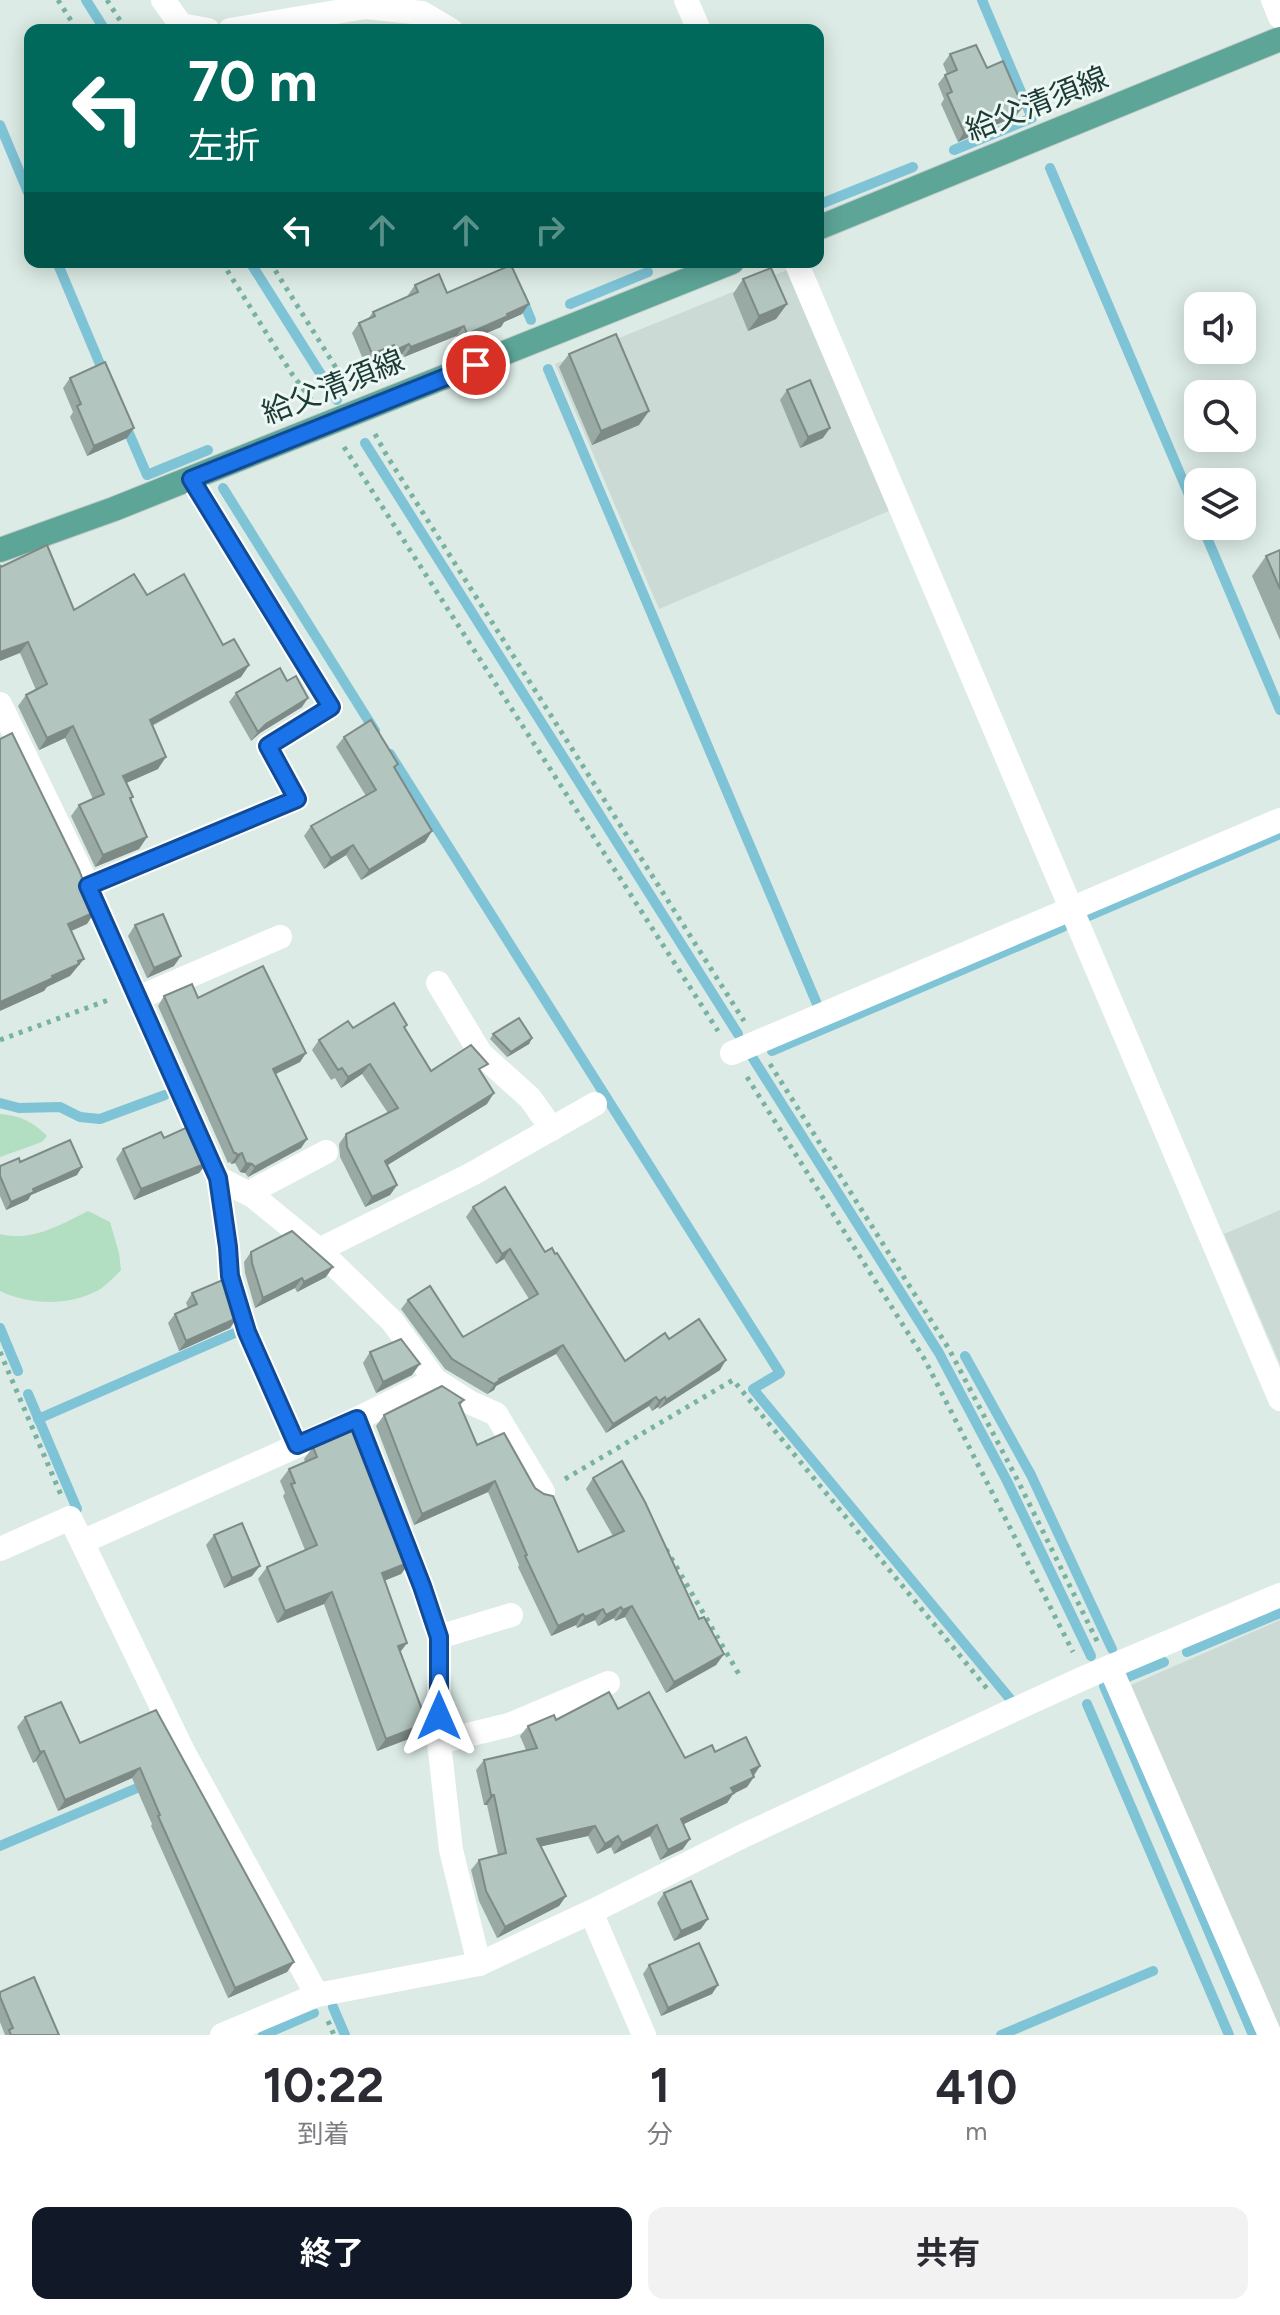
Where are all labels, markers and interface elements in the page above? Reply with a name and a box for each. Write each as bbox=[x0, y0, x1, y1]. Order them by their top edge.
text: 70 m bbox=[188, 48, 318, 115]
icon: left bbox=[56, 56, 160, 160]
street label: 給父清須線 bbox=[960, 58, 1113, 149]
text: 左折 bbox=[188, 124, 260, 167]
icon: left bbox=[276, 208, 320, 252]
icon: ahead bbox=[360, 208, 404, 252]
icon: ahead bbox=[444, 208, 488, 252]
icon: right bbox=[528, 208, 572, 252]
map controls bbox=[1184, 292, 1256, 540]
button: sound bbox=[1184, 292, 1256, 364]
pin bbox=[442, 331, 510, 399]
street label: 給父清須線 bbox=[256, 341, 409, 432]
icon: arrive bbox=[454, 343, 498, 387]
button: search bbox=[1184, 380, 1256, 452]
button: layers bbox=[1184, 468, 1256, 540]
position arrow bbox=[397, 1674, 481, 1758]
text: 10:22 bbox=[263, 2056, 384, 2114]
text: 1 bbox=[650, 2056, 670, 2114]
text: 410 bbox=[936, 2058, 1017, 2116]
text: m bbox=[965, 2115, 987, 2147]
text: 到着 bbox=[297, 2118, 349, 2150]
text: 分 bbox=[647, 2118, 673, 2150]
button: 終了 bbox=[32, 2207, 632, 2299]
button: 共有 bbox=[648, 2207, 1248, 2299]

